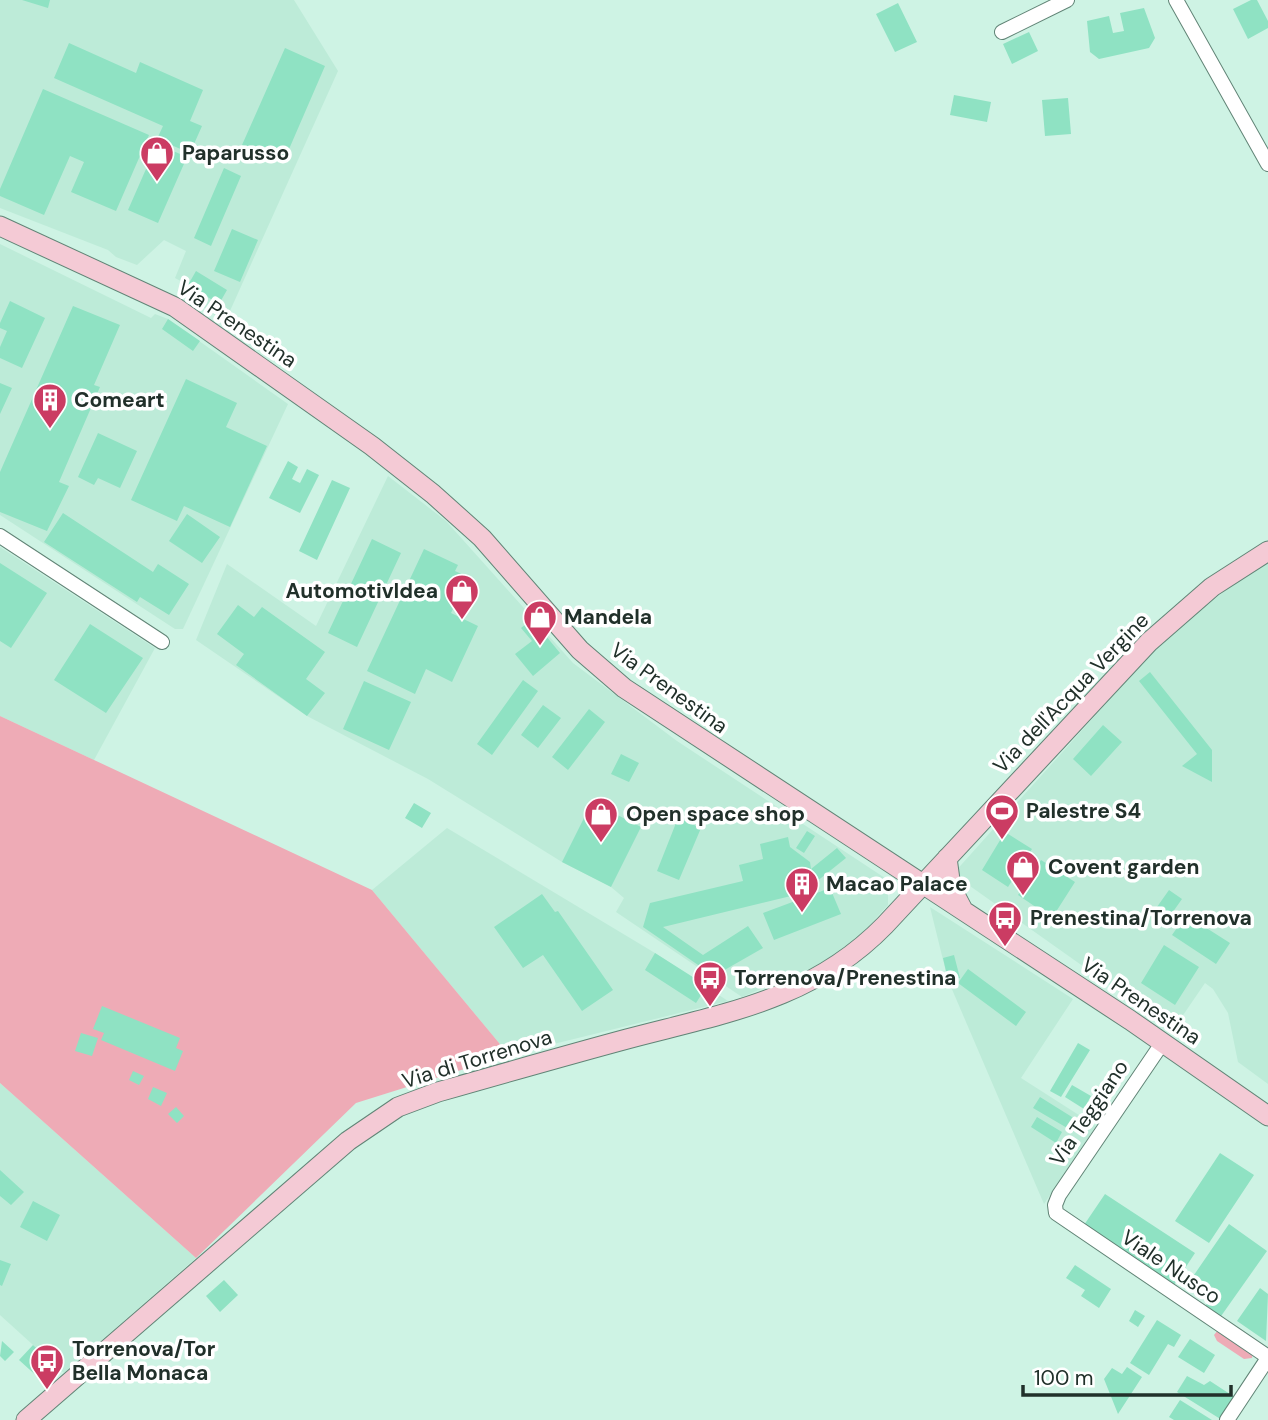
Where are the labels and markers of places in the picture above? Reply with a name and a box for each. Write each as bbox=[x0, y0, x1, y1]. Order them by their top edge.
shop icon: Paparusso bbox=[138, 134, 176, 183]
place label: Paparusso bbox=[182, 139, 289, 167]
building icon: Comeart bbox=[31, 381, 69, 430]
place label: Comeart bbox=[74, 386, 165, 414]
shop icon: AutomotivIdea bbox=[443, 572, 481, 621]
place label: AutomotivIdea bbox=[285, 577, 438, 605]
shop icon: Mandela bbox=[521, 598, 559, 647]
place label: Mandela bbox=[564, 603, 652, 631]
sports icon: Palestre S4 bbox=[983, 792, 1021, 841]
shop icon: Open space shop bbox=[582, 795, 620, 844]
place label: Palestre S4 bbox=[1026, 797, 1141, 825]
place label: Open space shop bbox=[626, 800, 805, 828]
shop icon: Covent garden bbox=[1004, 848, 1042, 897]
place label: Covent garden bbox=[1048, 853, 1199, 881]
building icon: Macao Palace bbox=[783, 865, 821, 914]
place label: Macao Palace bbox=[826, 870, 968, 898]
bus stop icon: Prenestina/Torrenova bbox=[986, 899, 1024, 948]
place label: Prenestina/Torrenova bbox=[1030, 904, 1252, 932]
bus stop icon: Torrenova/Prenestina bbox=[691, 959, 729, 1008]
place label: Torrenova/Prenestina bbox=[734, 964, 956, 992]
place label: Torrenova/Tor Bella Monaca bbox=[72, 1335, 216, 1387]
bus stop icon: Torrenova/Tor Bella Monaca bbox=[28, 1342, 66, 1391]

